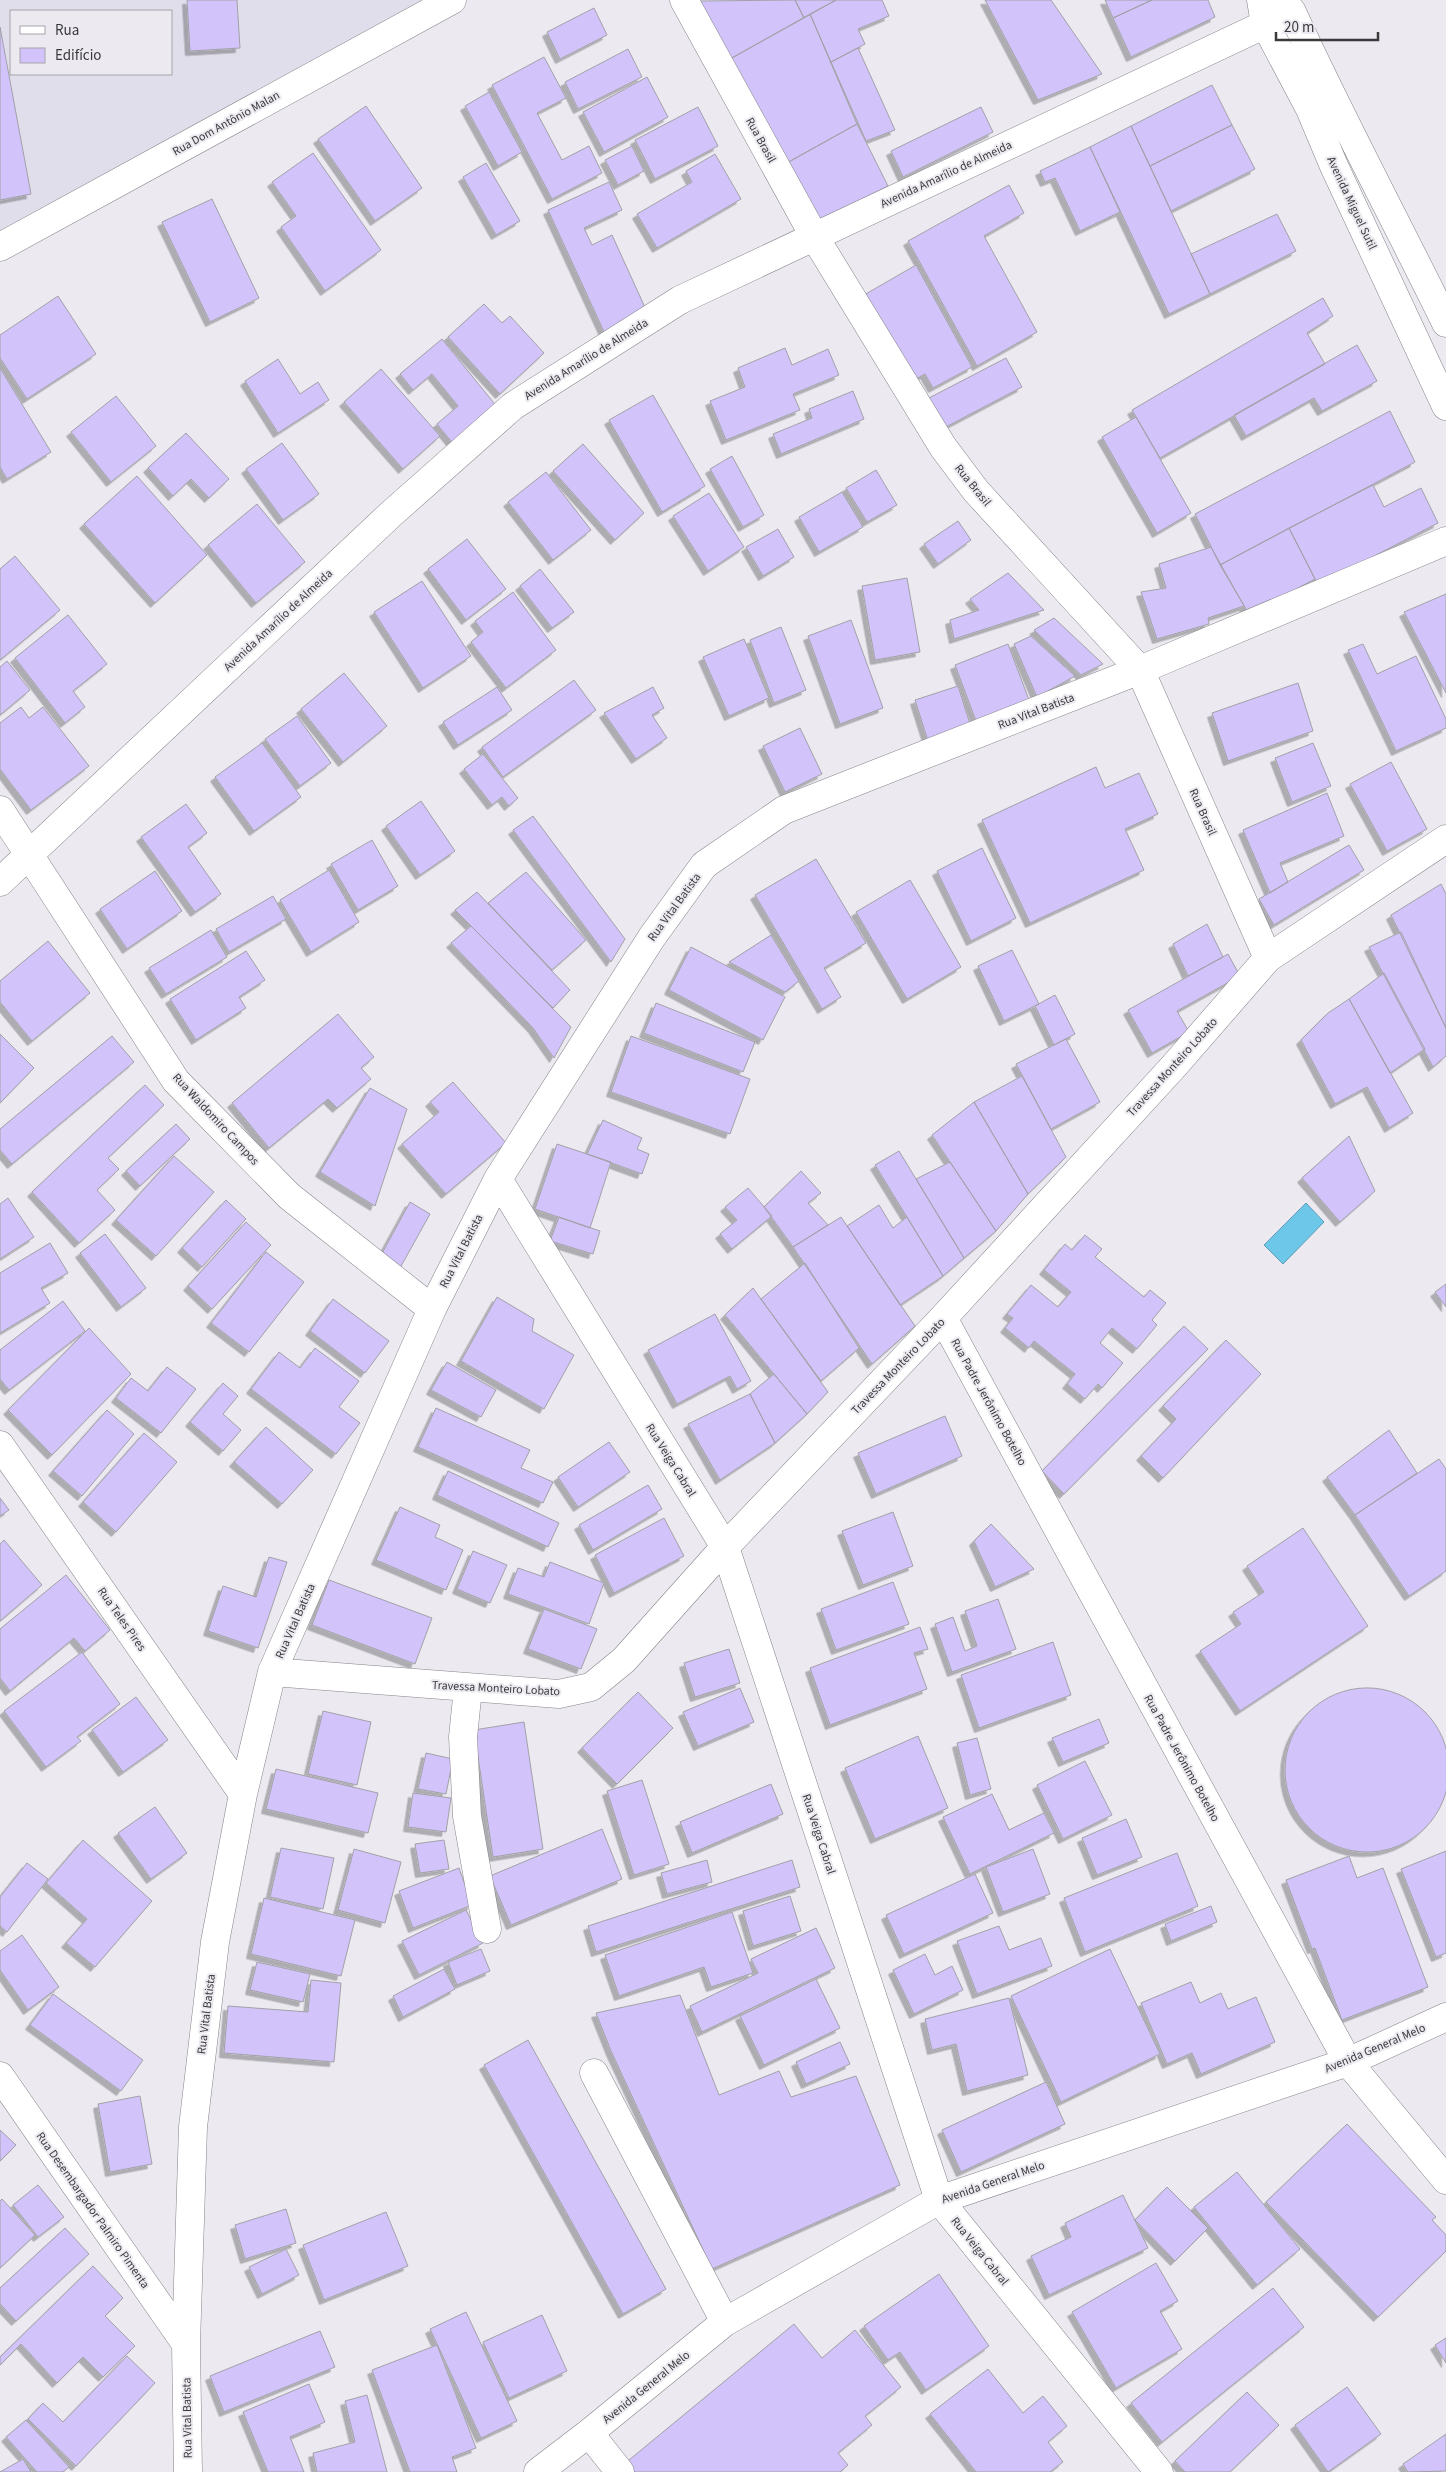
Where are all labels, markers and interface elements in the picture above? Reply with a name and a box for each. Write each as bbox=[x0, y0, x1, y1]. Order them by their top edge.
legend bbox=[10, 10, 172, 75]
scale bar bbox=[1276, 10, 1378, 42]
text: 20 m bbox=[1284, 17, 1314, 38]
text: Rua bbox=[55, 20, 79, 41]
text: Edifício bbox=[55, 45, 102, 66]
street label: Rua Dom Antônio Malan bbox=[169, 87, 283, 160]
street label: Rua Brasil bbox=[741, 114, 780, 166]
street label: Avenida Amarílio de Almeida bbox=[878, 136, 1015, 212]
street label: Avenida Miguel Sutil bbox=[1322, 154, 1381, 253]
street label: Avenida Amarílio de Almeida bbox=[521, 314, 652, 405]
street label: Rua Brasil bbox=[950, 461, 995, 510]
street label: Avenida Amarílio de Almeida bbox=[220, 565, 337, 675]
street label: Rua Vital Batista bbox=[995, 689, 1077, 734]
street label: Rua Brasil bbox=[1185, 786, 1220, 838]
street label: Rua Vital Batista bbox=[644, 870, 705, 945]
street label: Travessa Monteiro Lobato bbox=[1123, 1014, 1222, 1121]
street label: Rua Waldomiro Campos bbox=[168, 1070, 263, 1169]
street label: Rua Vital Batista bbox=[436, 1211, 487, 1291]
street label: Travessa Monteiro Lobato bbox=[848, 1314, 949, 1418]
street label: Rua Padre Jerônimo Botelho bbox=[946, 1336, 1031, 1469]
street label: Rua Veiga Cabral bbox=[641, 1420, 700, 1500]
street label: Rua Vital Batista bbox=[271, 1581, 320, 1662]
street label: Rua Teles Pires bbox=[93, 1584, 150, 1655]
street label: Travessa Monteiro Lobato bbox=[431, 1677, 560, 1700]
street label: Rua Padre Jerônimo Botelho bbox=[1139, 1692, 1224, 1825]
street label: Rua Veiga Cabral bbox=[798, 1792, 840, 1877]
street label: Rua Vital Batista bbox=[193, 1973, 220, 2055]
street label: Avenida General Melo bbox=[1322, 2020, 1428, 2077]
street label: Rua Desembargador Palmiro Pimenta bbox=[32, 2129, 153, 2292]
street label: Avenida General Melo bbox=[939, 2157, 1047, 2208]
street label: Rua Veiga Cabral bbox=[947, 2214, 1013, 2289]
street label: Avenida General Melo bbox=[599, 2347, 694, 2428]
street label: Rua Vital Batista bbox=[178, 2377, 197, 2459]

